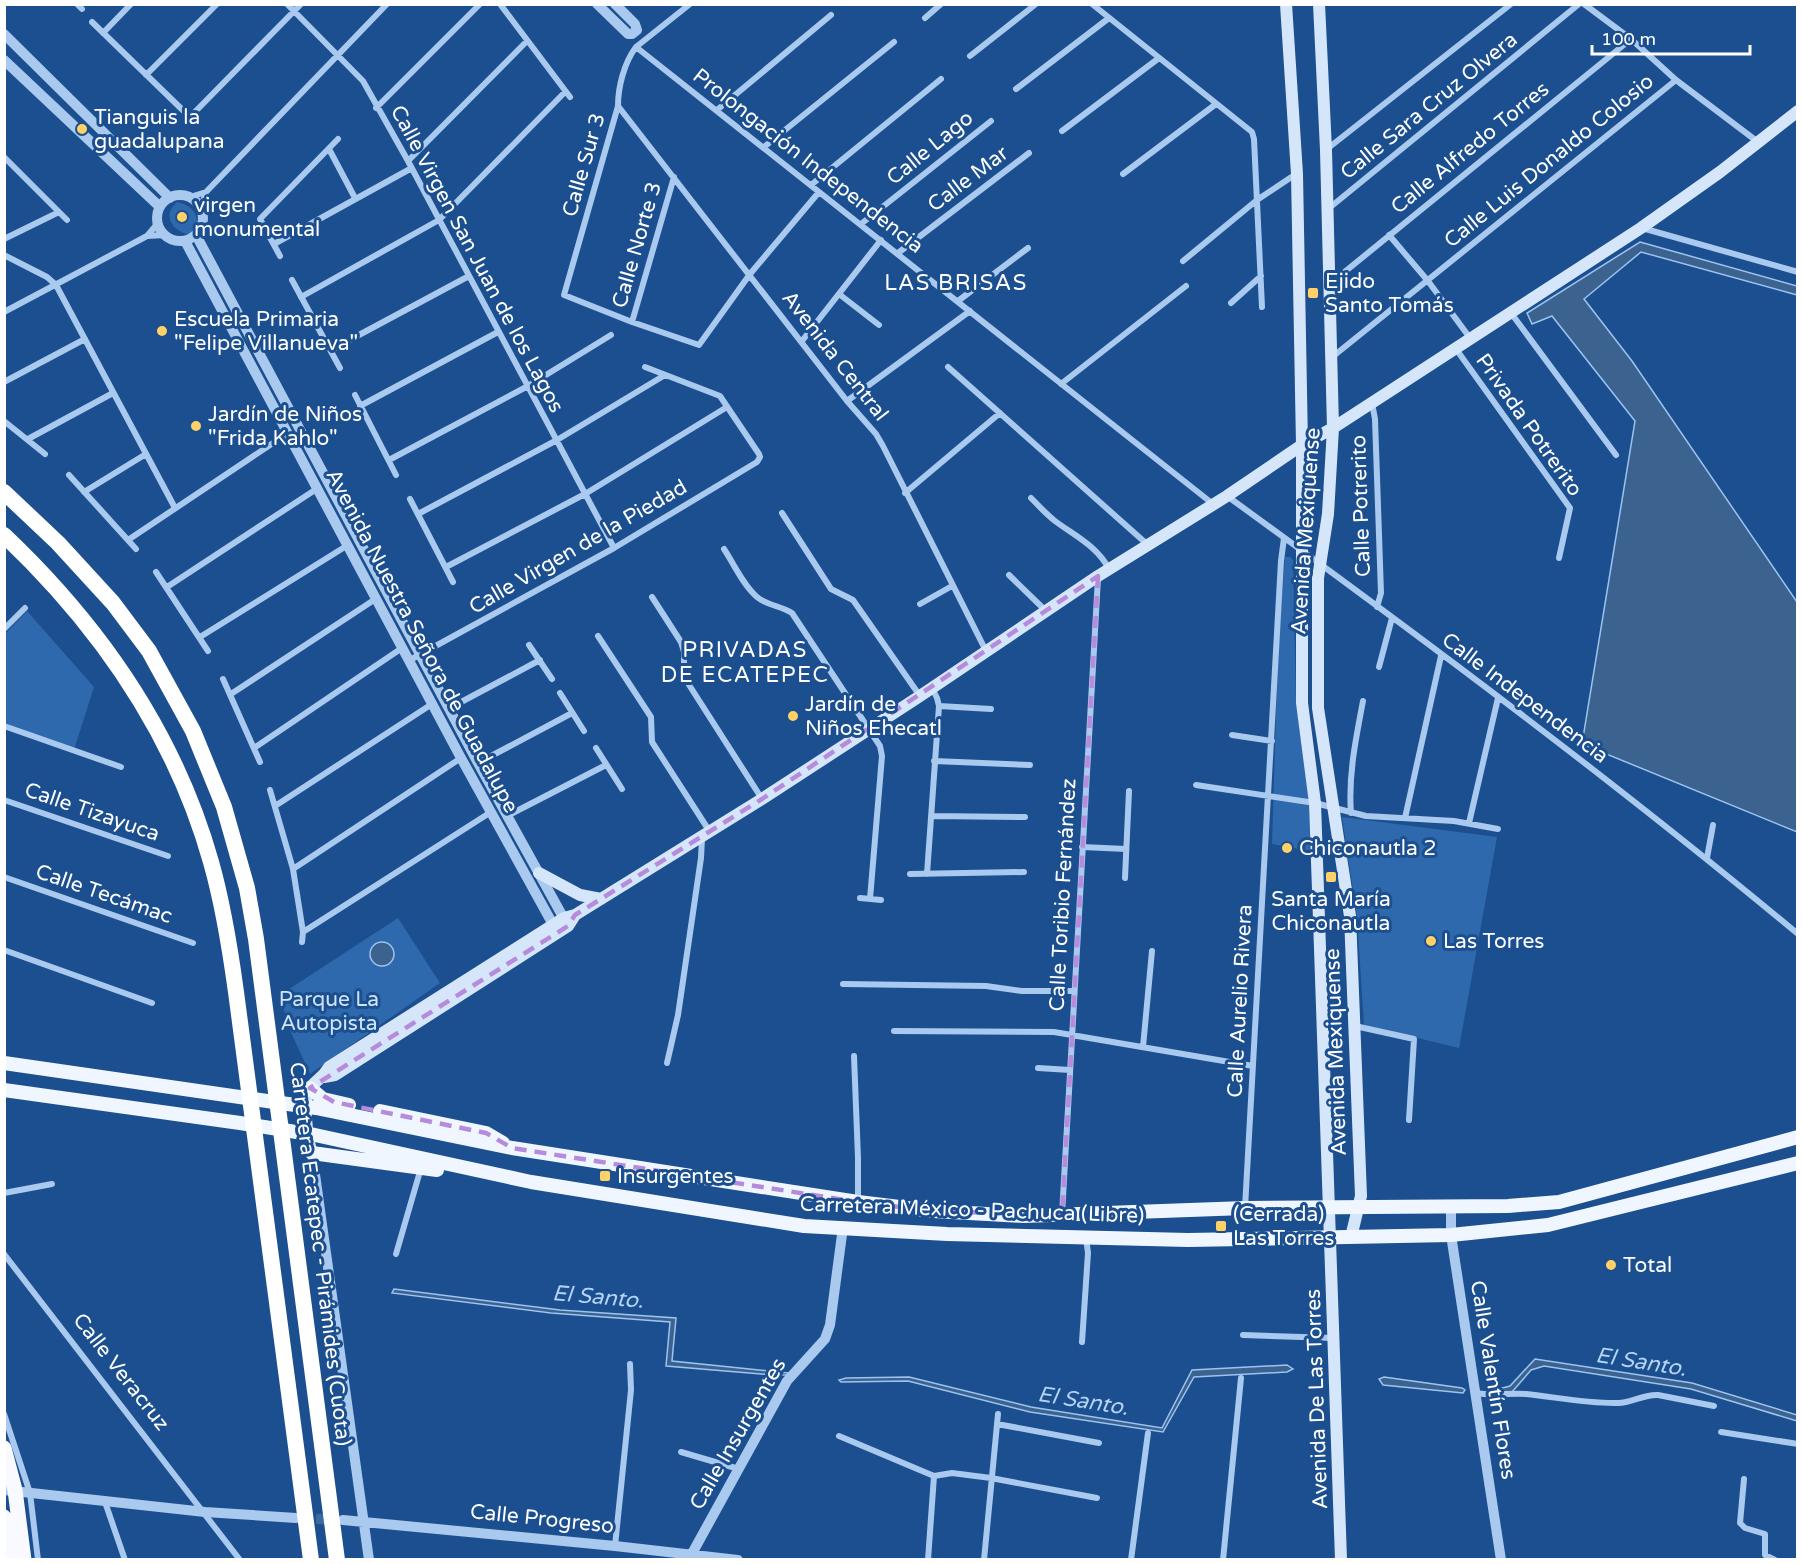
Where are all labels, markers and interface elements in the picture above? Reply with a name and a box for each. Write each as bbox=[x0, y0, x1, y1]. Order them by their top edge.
scale bar bbox=[1592, 18, 1750, 56]
street label: Calle Sara Cruz Olvera bbox=[1336, 27, 1522, 185]
text: 100 m bbox=[1601, 28, 1656, 50]
street label: Prolongación Independencia bbox=[688, 63, 928, 259]
street label: Calle Luis Donaldo Colosio bbox=[1439, 69, 1659, 253]
street label: Calle Alfredo Torres bbox=[1386, 77, 1554, 219]
street label: Calle Virgen San Juan de los Lagos bbox=[385, 101, 569, 417]
place label: Tianguis la guadalupana bbox=[94, 105, 225, 154]
street label: Calle Lago bbox=[882, 106, 978, 190]
street label: Calle Sur 3 bbox=[557, 110, 611, 220]
marker: Tianguis la guadalupana bbox=[75, 122, 89, 136]
street label: Calle Mar bbox=[923, 141, 1013, 217]
street label: Calle Norte 3 bbox=[607, 179, 667, 311]
place label: virgen monumental bbox=[194, 193, 320, 242]
marker: virgen monumental bbox=[175, 210, 189, 224]
place label: Ejido Santo Tomás bbox=[1325, 269, 1454, 318]
district label: LAS BRISAS bbox=[884, 270, 1028, 296]
street label: Avenida Central bbox=[776, 286, 894, 426]
marker: Ejido Santo Tomás bbox=[1306, 286, 1320, 300]
place label: Escuela Primaria "Felipe Villanueva" bbox=[174, 307, 358, 356]
marker: Escuela Primaria "Felipe Villanueva" bbox=[155, 324, 169, 338]
street label: Privada Potrerito bbox=[1470, 349, 1588, 501]
place label: Jardín de Niños "Frida Kahlo" bbox=[208, 402, 362, 451]
marker: Jardín de Niños "Frida Kahlo" bbox=[189, 419, 203, 433]
street label: Avenida Mexiquense bbox=[1286, 427, 1326, 635]
street label: Calle Potrerito bbox=[1346, 434, 1376, 578]
street label: Avenida Nuestra Señora de Guadalupe bbox=[320, 465, 524, 817]
street label: Calle Virgen de la Piedad bbox=[465, 474, 691, 620]
street label: Calle Independencia bbox=[1437, 627, 1613, 769]
district label: PRIVADAS DE ECATEPEC bbox=[661, 637, 829, 688]
place label: Jardín de Niños Ehecatl bbox=[805, 692, 942, 741]
marker: Jardín de Niños Ehecatl bbox=[786, 709, 800, 723]
street label: Calle Tizayuca bbox=[21, 777, 163, 847]
street label: Calle Toribio Fernández bbox=[1044, 778, 1082, 1012]
place label: Chiconautla 2 bbox=[1299, 836, 1437, 861]
marker: Chiconautla 2 bbox=[1280, 841, 1294, 855]
street label: Calle Tecámac bbox=[32, 859, 176, 929]
marker: Santa María Chiconautla bbox=[1324, 870, 1338, 884]
place label: Santa María Chiconautla bbox=[1271, 887, 1391, 936]
street label: Calle Aurelio Rivera bbox=[1222, 904, 1258, 1098]
place label: Las Torres bbox=[1443, 929, 1544, 954]
marker: Las Torres bbox=[1424, 934, 1438, 948]
street label: Avenida Mexiquense bbox=[1320, 948, 1352, 1156]
park label: Parque La Autopista bbox=[279, 987, 379, 1036]
street label: Carretera Ecatepec - Pirámides (Cuota) bbox=[284, 1061, 356, 1447]
place label: Insurgentes bbox=[617, 1164, 734, 1189]
marker: Insurgentes bbox=[598, 1169, 612, 1183]
street label: Carretera México - Pachuca (Libre) bbox=[799, 1191, 1145, 1229]
place label: (Cerrada) Las Torres bbox=[1233, 1202, 1334, 1251]
marker: (Cerrada) Las Torres bbox=[1214, 1219, 1228, 1233]
place label: Total bbox=[1623, 1253, 1672, 1278]
marker: Total bbox=[1604, 1258, 1618, 1272]
street label: Calle Valentín Flores bbox=[1465, 1279, 1521, 1481]
water label: El Santo. bbox=[551, 1280, 645, 1314]
street label: Avenida De Las Torres bbox=[1301, 1288, 1333, 1510]
street label: Calle Veracruz bbox=[67, 1308, 175, 1436]
water label: El Santo. bbox=[1594, 1342, 1688, 1382]
street label: Calle Insurgentes bbox=[684, 1354, 792, 1514]
water label: El Santo. bbox=[1036, 1381, 1130, 1421]
street label: Calle Progreso bbox=[469, 1499, 615, 1539]

